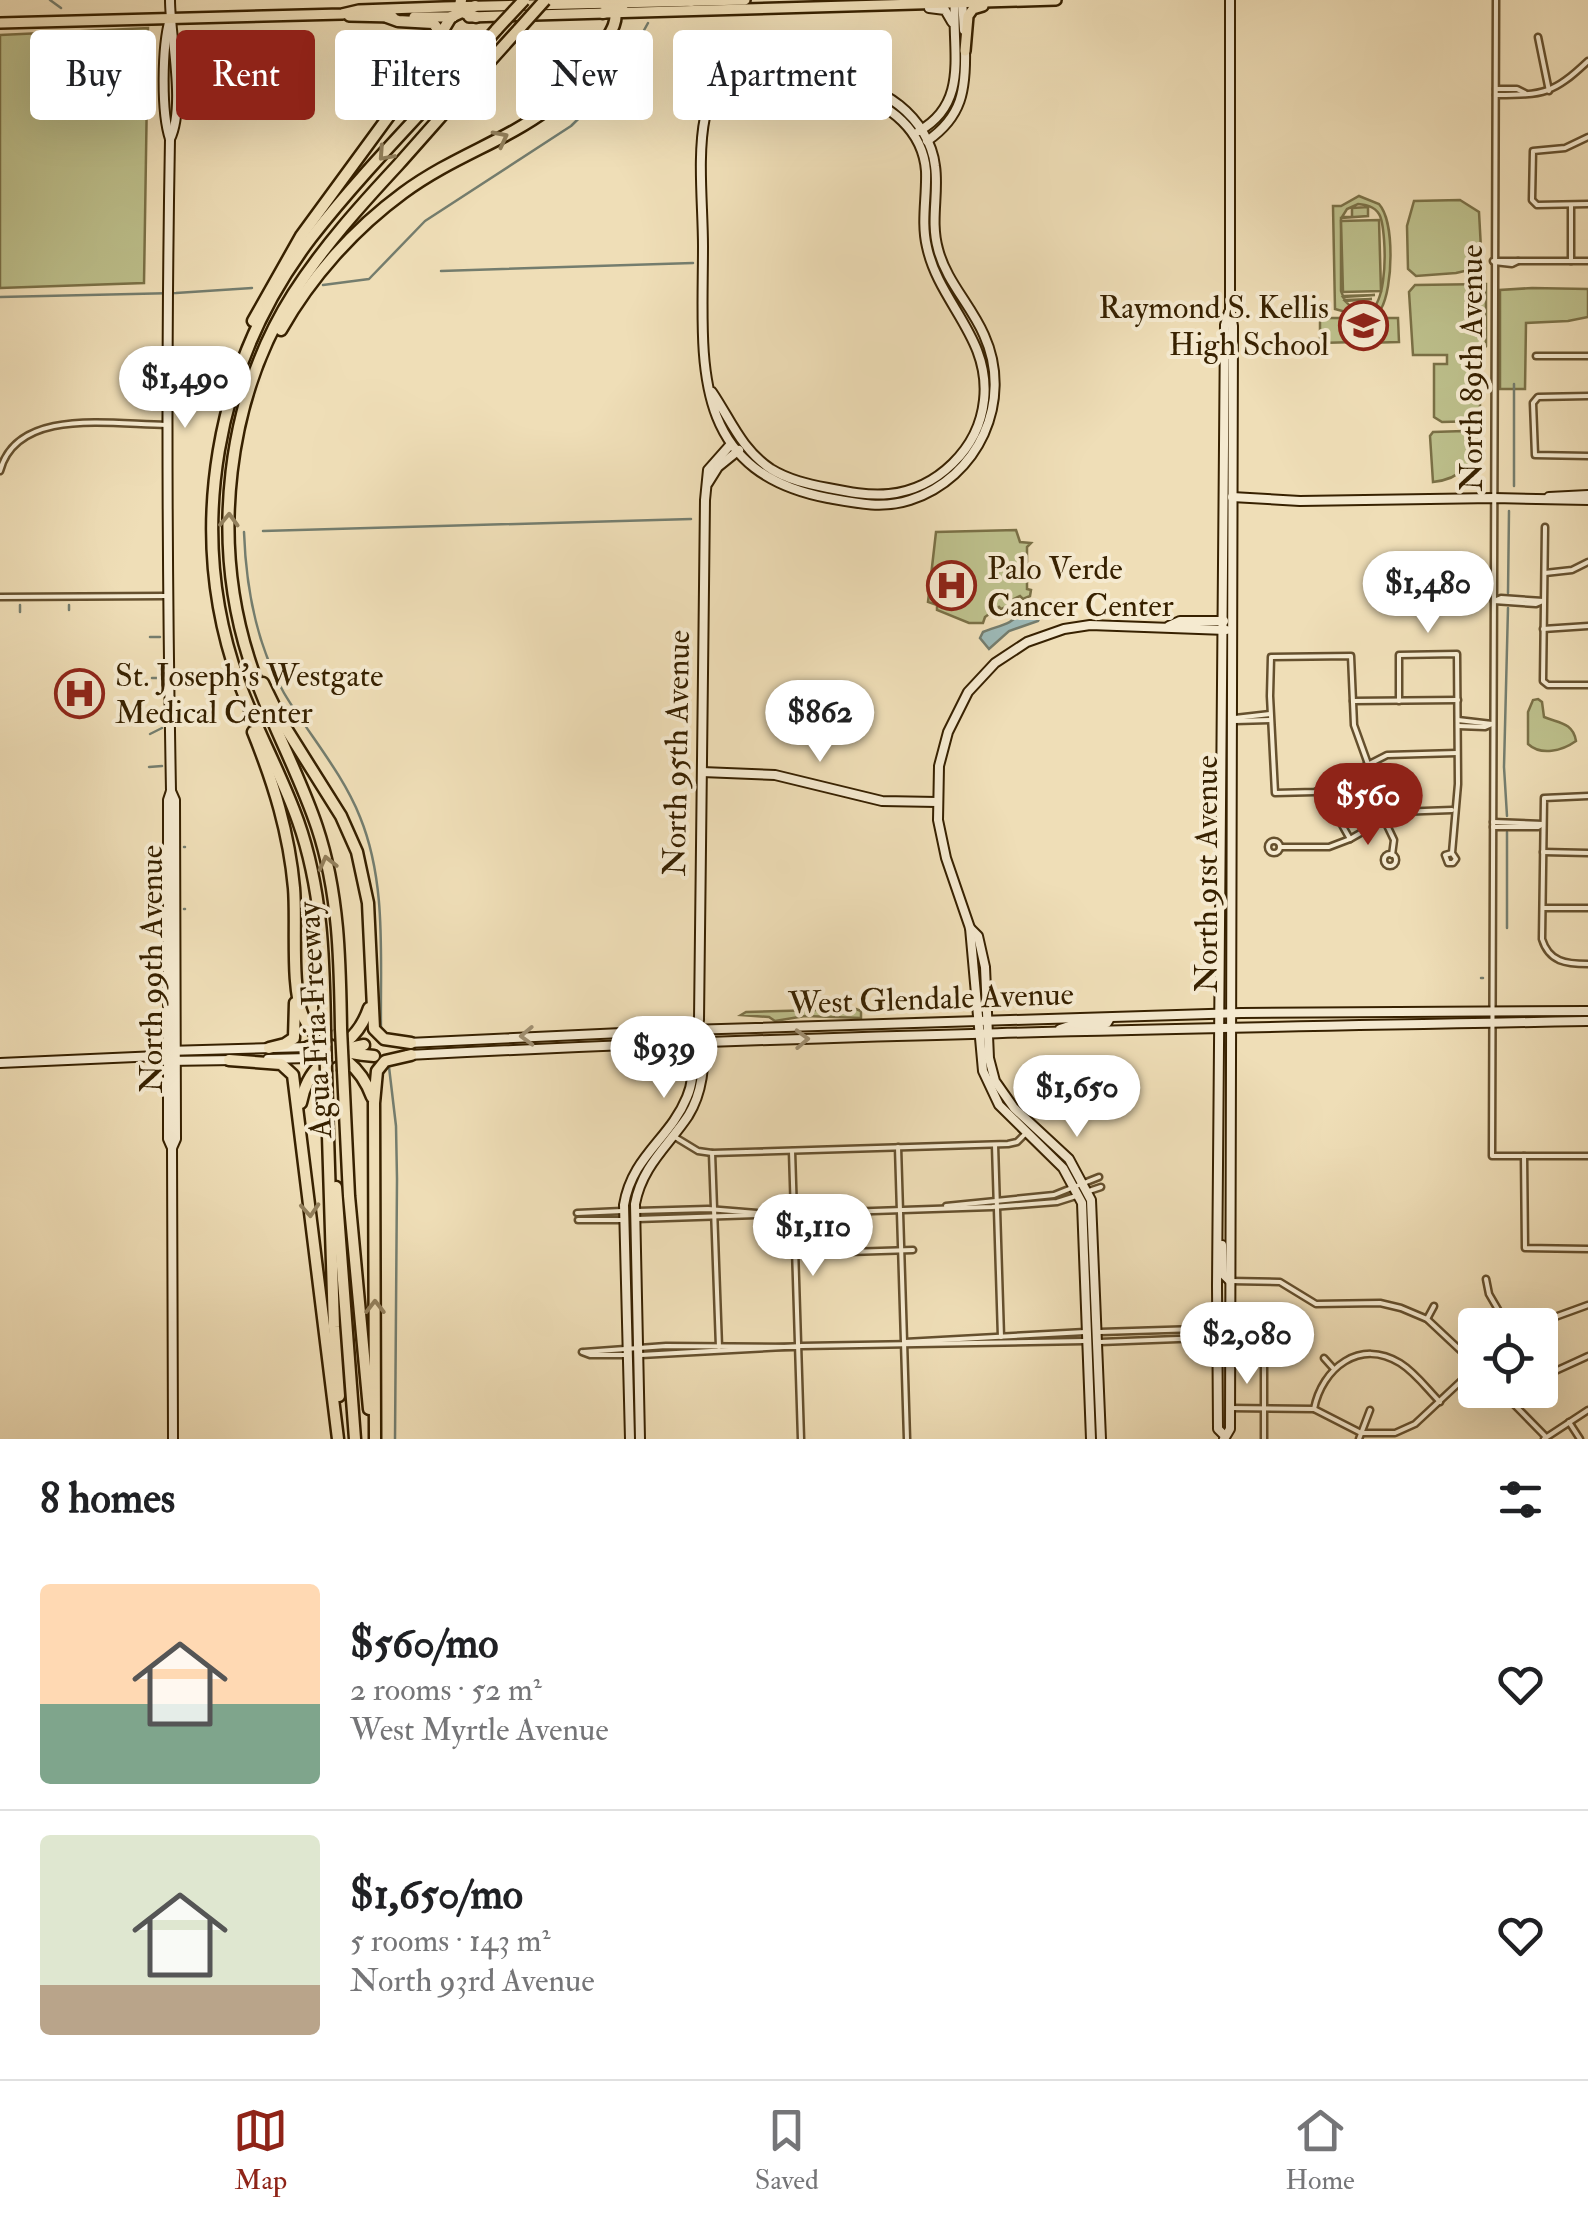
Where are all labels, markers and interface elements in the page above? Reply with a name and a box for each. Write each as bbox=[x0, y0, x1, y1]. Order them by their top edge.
chip: Buy bbox=[30, 30, 156, 120]
chip: Rent bbox=[176, 30, 315, 120]
chip: Filters bbox=[335, 30, 496, 120]
chip: New bbox=[516, 30, 653, 120]
chip: Apartment bbox=[673, 30, 892, 120]
one-way arrow bbox=[490, 131, 508, 150]
one-way arrow bbox=[379, 142, 397, 161]
street label: North 89th Avenue bbox=[1452, 244, 1492, 492]
place label: Raymond S. Kellis High School bbox=[1098, 288, 1329, 365]
school or university icon: Raymond S. Kellis High School bbox=[1338, 299, 1390, 351]
pin: $1,490 bbox=[104, 346, 266, 431]
text: $1,490 bbox=[141, 358, 229, 398]
one-way arrow bbox=[218, 512, 239, 528]
place label: Palo Verde Cancer Center bbox=[987, 549, 1174, 626]
pin: $1,480 bbox=[1347, 551, 1509, 636]
hospital icon: Palo Verde Cancer Center bbox=[926, 560, 978, 612]
text: $1,480 bbox=[1385, 563, 1471, 603]
street label: North 95th Avenue bbox=[655, 630, 699, 876]
place label: St. Joseph's Westgate Medical Center bbox=[115, 656, 383, 733]
hospital icon: St. Joseph's Westgate Medical Center bbox=[54, 667, 106, 719]
pin: $862 bbox=[761, 680, 879, 765]
text: $862 bbox=[787, 692, 853, 732]
street label: North 91st Avenue bbox=[1187, 755, 1227, 993]
pin: $560 bbox=[1309, 763, 1427, 848]
text: $560 bbox=[1336, 775, 1400, 815]
street label: North 99th Avenue bbox=[132, 845, 172, 1093]
one-way arrow bbox=[317, 855, 338, 872]
street label: Agua Fria Freeway bbox=[289, 900, 341, 1140]
street label: West Glendale Avenue bbox=[787, 974, 1074, 1024]
pin: $939 bbox=[605, 1016, 723, 1101]
one-way arrow bbox=[519, 1026, 535, 1047]
text: $939 bbox=[632, 1028, 696, 1068]
one-way arrow bbox=[794, 1028, 810, 1049]
pin: $1,650 bbox=[996, 1055, 1158, 1140]
text: $1,650 bbox=[1035, 1067, 1119, 1107]
pin: $1,110 bbox=[732, 1194, 894, 1279]
one-way arrow bbox=[299, 1203, 321, 1219]
text: $1,110 bbox=[775, 1206, 851, 1246]
one-way arrow bbox=[364, 1298, 386, 1314]
pin: $2,080 bbox=[1166, 1302, 1328, 1387]
map controls bbox=[1458, 1308, 1558, 1408]
button: locate bbox=[1458, 1308, 1558, 1408]
text: $2,080 bbox=[1202, 1314, 1292, 1354]
icon: filters bbox=[1493, 1472, 1548, 1527]
text: 8 homes bbox=[40, 1473, 175, 1525]
text: $560/mo bbox=[350, 1618, 498, 1670]
icon: home bbox=[120, 1624, 240, 1744]
icon: heart bbox=[1493, 1657, 1548, 1712]
text: 2 rooms · 52 m² bbox=[350, 1670, 542, 1710]
text: West Myrtle Avenue bbox=[350, 1710, 609, 1750]
text: $1,650/mo bbox=[350, 1869, 523, 1921]
icon: home bbox=[120, 1875, 240, 1995]
icon: heart bbox=[1493, 1908, 1548, 1963]
text: 5 rooms · 143 m² bbox=[350, 1921, 551, 1961]
text: North 93rd Avenue bbox=[350, 1961, 595, 2001]
tab: Map bbox=[233, 2103, 288, 2198]
tab: Saved bbox=[755, 2103, 819, 2198]
tab: Home bbox=[1285, 2103, 1355, 2198]

